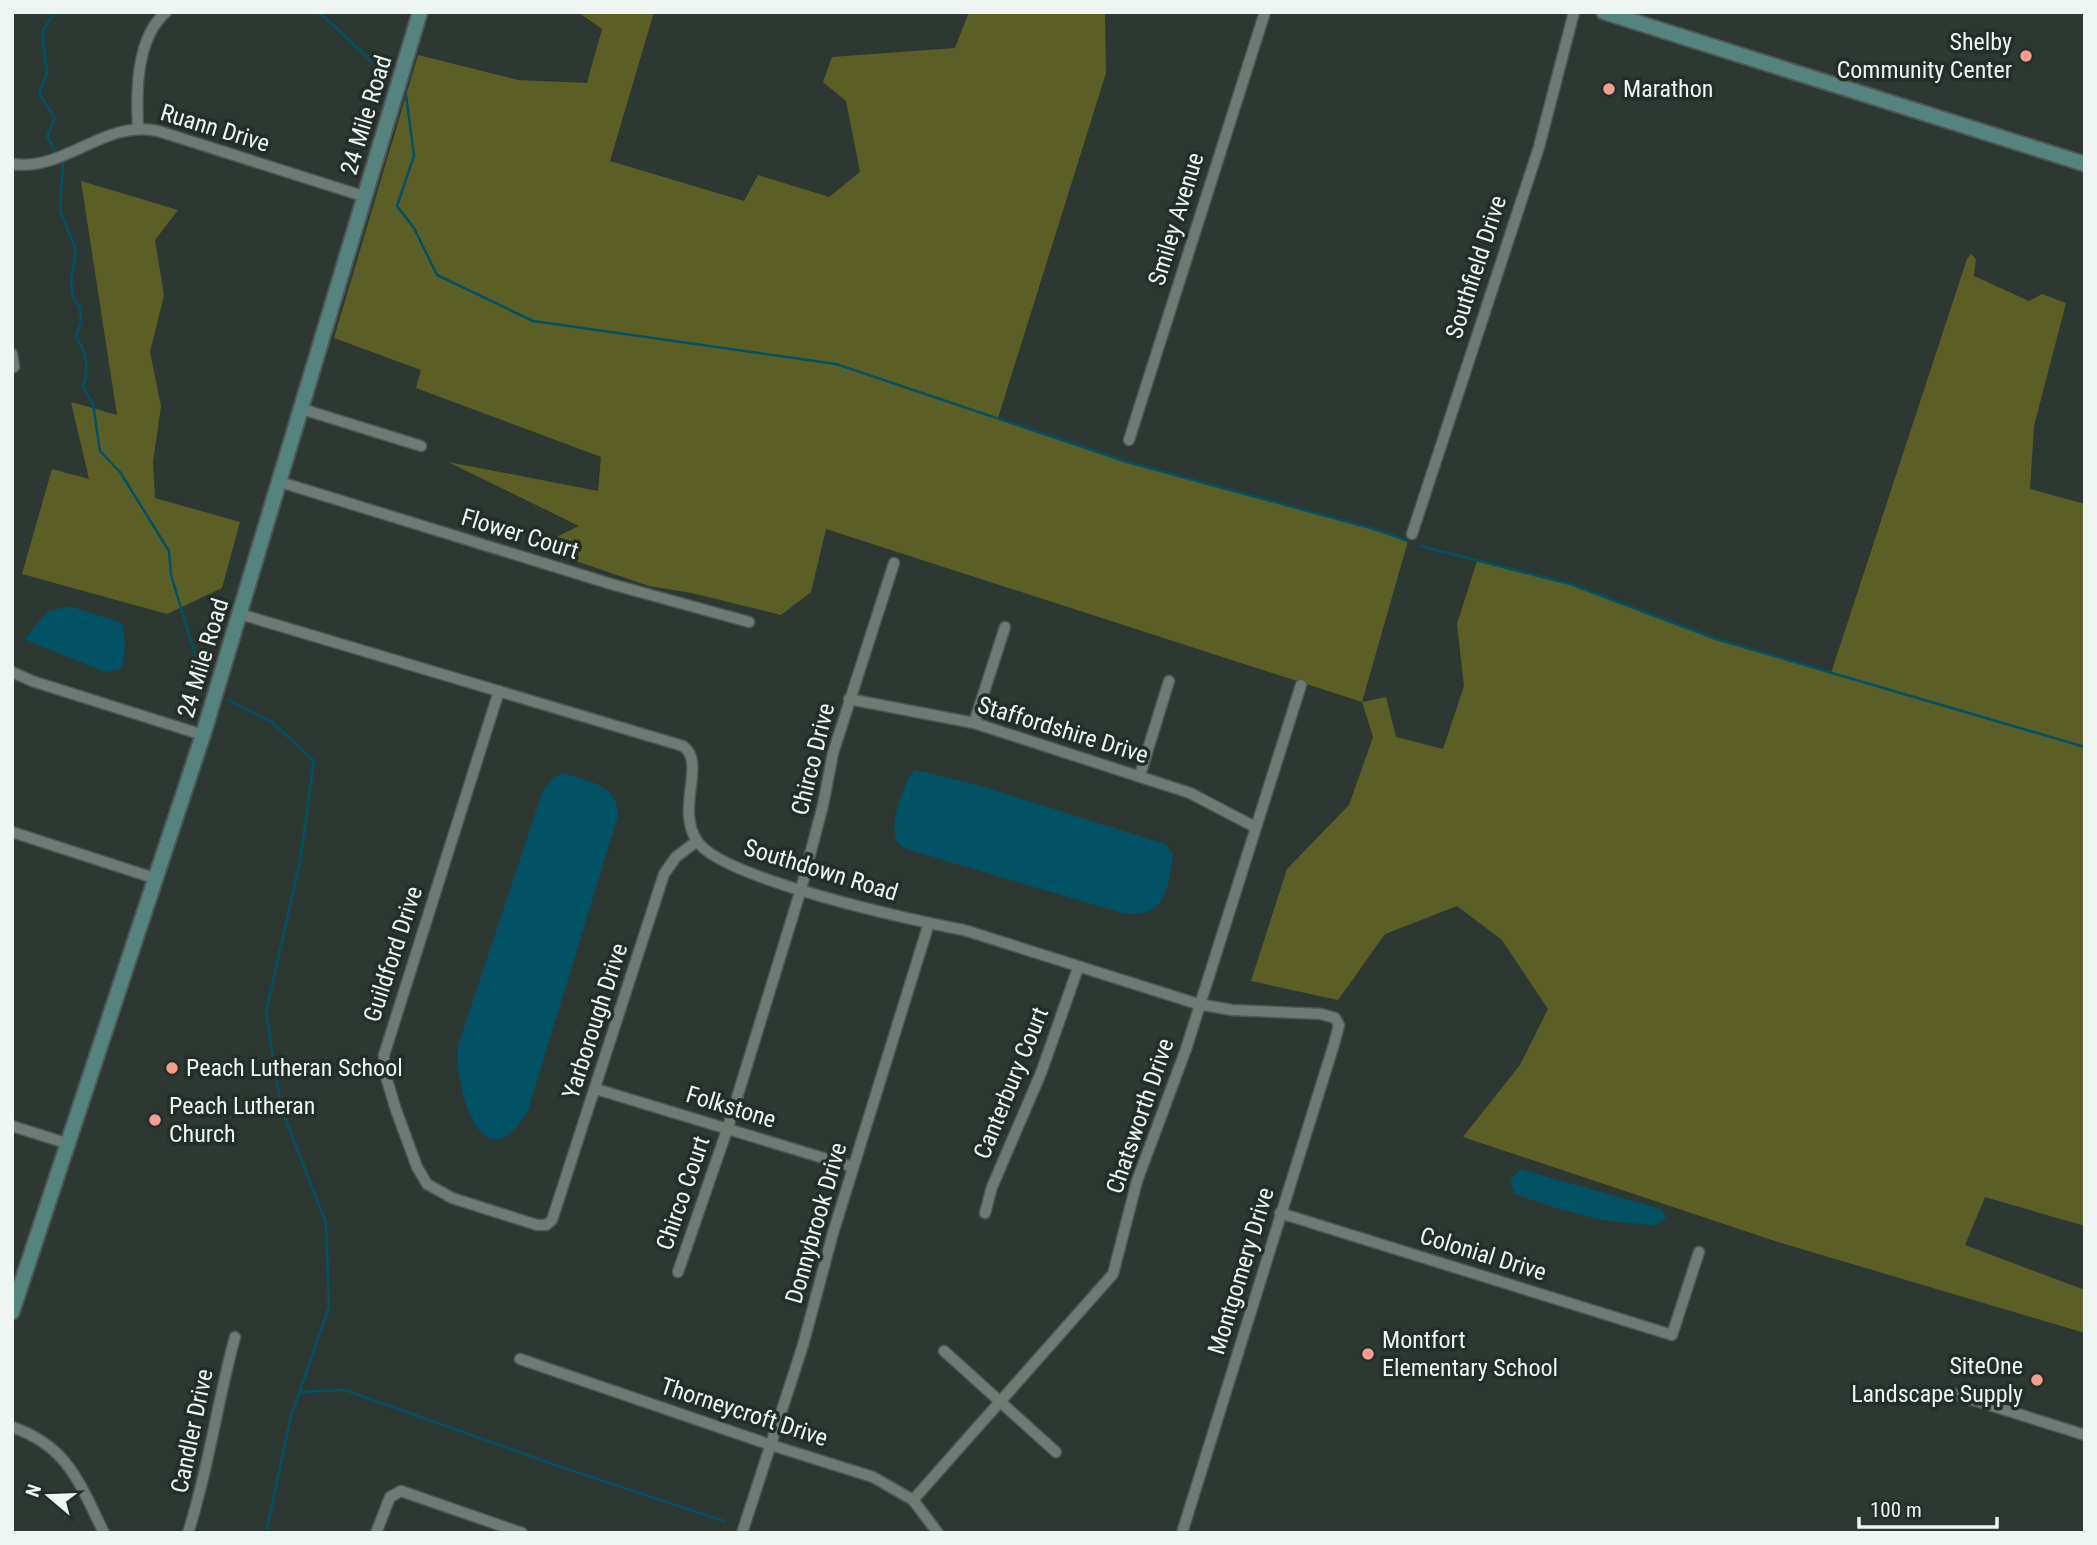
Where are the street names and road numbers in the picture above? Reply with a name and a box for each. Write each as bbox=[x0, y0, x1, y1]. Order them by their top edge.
street label: 24 Mile Road bbox=[335, 52, 397, 178]
street label: Ruann Drive bbox=[157, 98, 273, 158]
street label: Smiley Avenue bbox=[1143, 149, 1209, 289]
street label: Southfield Drive bbox=[1440, 192, 1512, 342]
street label: Flower Court bbox=[458, 503, 582, 565]
street label: 24 Mile Road bbox=[172, 595, 234, 721]
street label: Staffordshire Drive bbox=[974, 691, 1152, 769]
street label: Chirco Drive bbox=[786, 700, 840, 818]
street label: Southdown Road bbox=[741, 833, 901, 907]
street label: Guildford Drive bbox=[358, 883, 428, 1025]
street label: Yarborough Drive bbox=[557, 940, 633, 1102]
street label: Canterbury Court bbox=[968, 1003, 1054, 1163]
street label: Chatsworth Drive bbox=[1100, 1035, 1180, 1197]
street label: Folkstone bbox=[683, 1080, 779, 1134]
street label: Chirco Court bbox=[650, 1132, 716, 1254]
street label: Donnybrook Drive bbox=[780, 1139, 852, 1307]
street label: Montgomery Drive bbox=[1202, 1184, 1280, 1358]
street label: Colonial Drive bbox=[1416, 1222, 1550, 1286]
street label: Candler Drive bbox=[165, 1366, 219, 1496]
street label: Thorneycroft Drive bbox=[657, 1372, 831, 1452]

